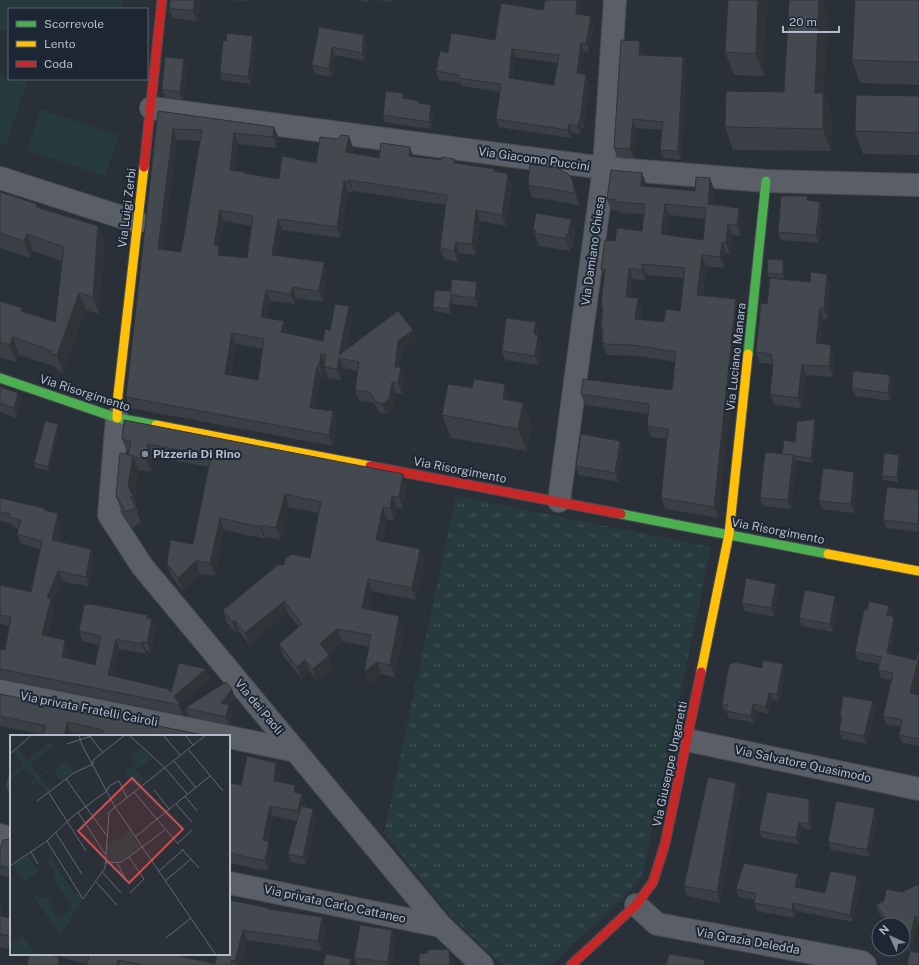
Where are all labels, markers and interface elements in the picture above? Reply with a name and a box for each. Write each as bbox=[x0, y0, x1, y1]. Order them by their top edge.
legend bbox=[8, 8, 148, 80]
scale bar bbox=[783, 8, 839, 34]
text: 20 m bbox=[789, 15, 817, 29]
text: Scorrevole bbox=[44, 17, 104, 31]
text: Lento bbox=[44, 37, 76, 51]
text: Coda bbox=[44, 57, 73, 71]
street label: Via Giacomo Puccini bbox=[477, 144, 591, 174]
street label: Via Luigi Zerbi bbox=[115, 167, 139, 249]
street label: Via Damiano Chiesa bbox=[578, 196, 608, 306]
street label: Via Luciano Manara bbox=[723, 302, 749, 412]
street label: Via Risorgimento bbox=[38, 372, 132, 414]
place label: Pizzeria Di Rino bbox=[153, 447, 241, 461]
marker: Pizzeria Di Rino bbox=[140, 449, 150, 459]
street label: Via Risorgimento bbox=[412, 454, 508, 486]
street label: Via Risorgimento bbox=[730, 515, 826, 547]
street label: Via dei Paoli bbox=[232, 677, 286, 737]
street label: Via privata Fratelli Cairoli bbox=[19, 689, 159, 729]
street label: Via Giuseppe Ungaretti bbox=[650, 700, 690, 828]
inset map bbox=[10, 735, 230, 955]
street label: Via Salvatore Quasimodo bbox=[733, 743, 873, 785]
street label: Via privata Carlo Cattaneo bbox=[263, 882, 407, 926]
north arrow bbox=[871, 917, 911, 957]
text: N bbox=[877, 923, 891, 937]
street label: Via Grazia Deledda bbox=[695, 925, 801, 957]

